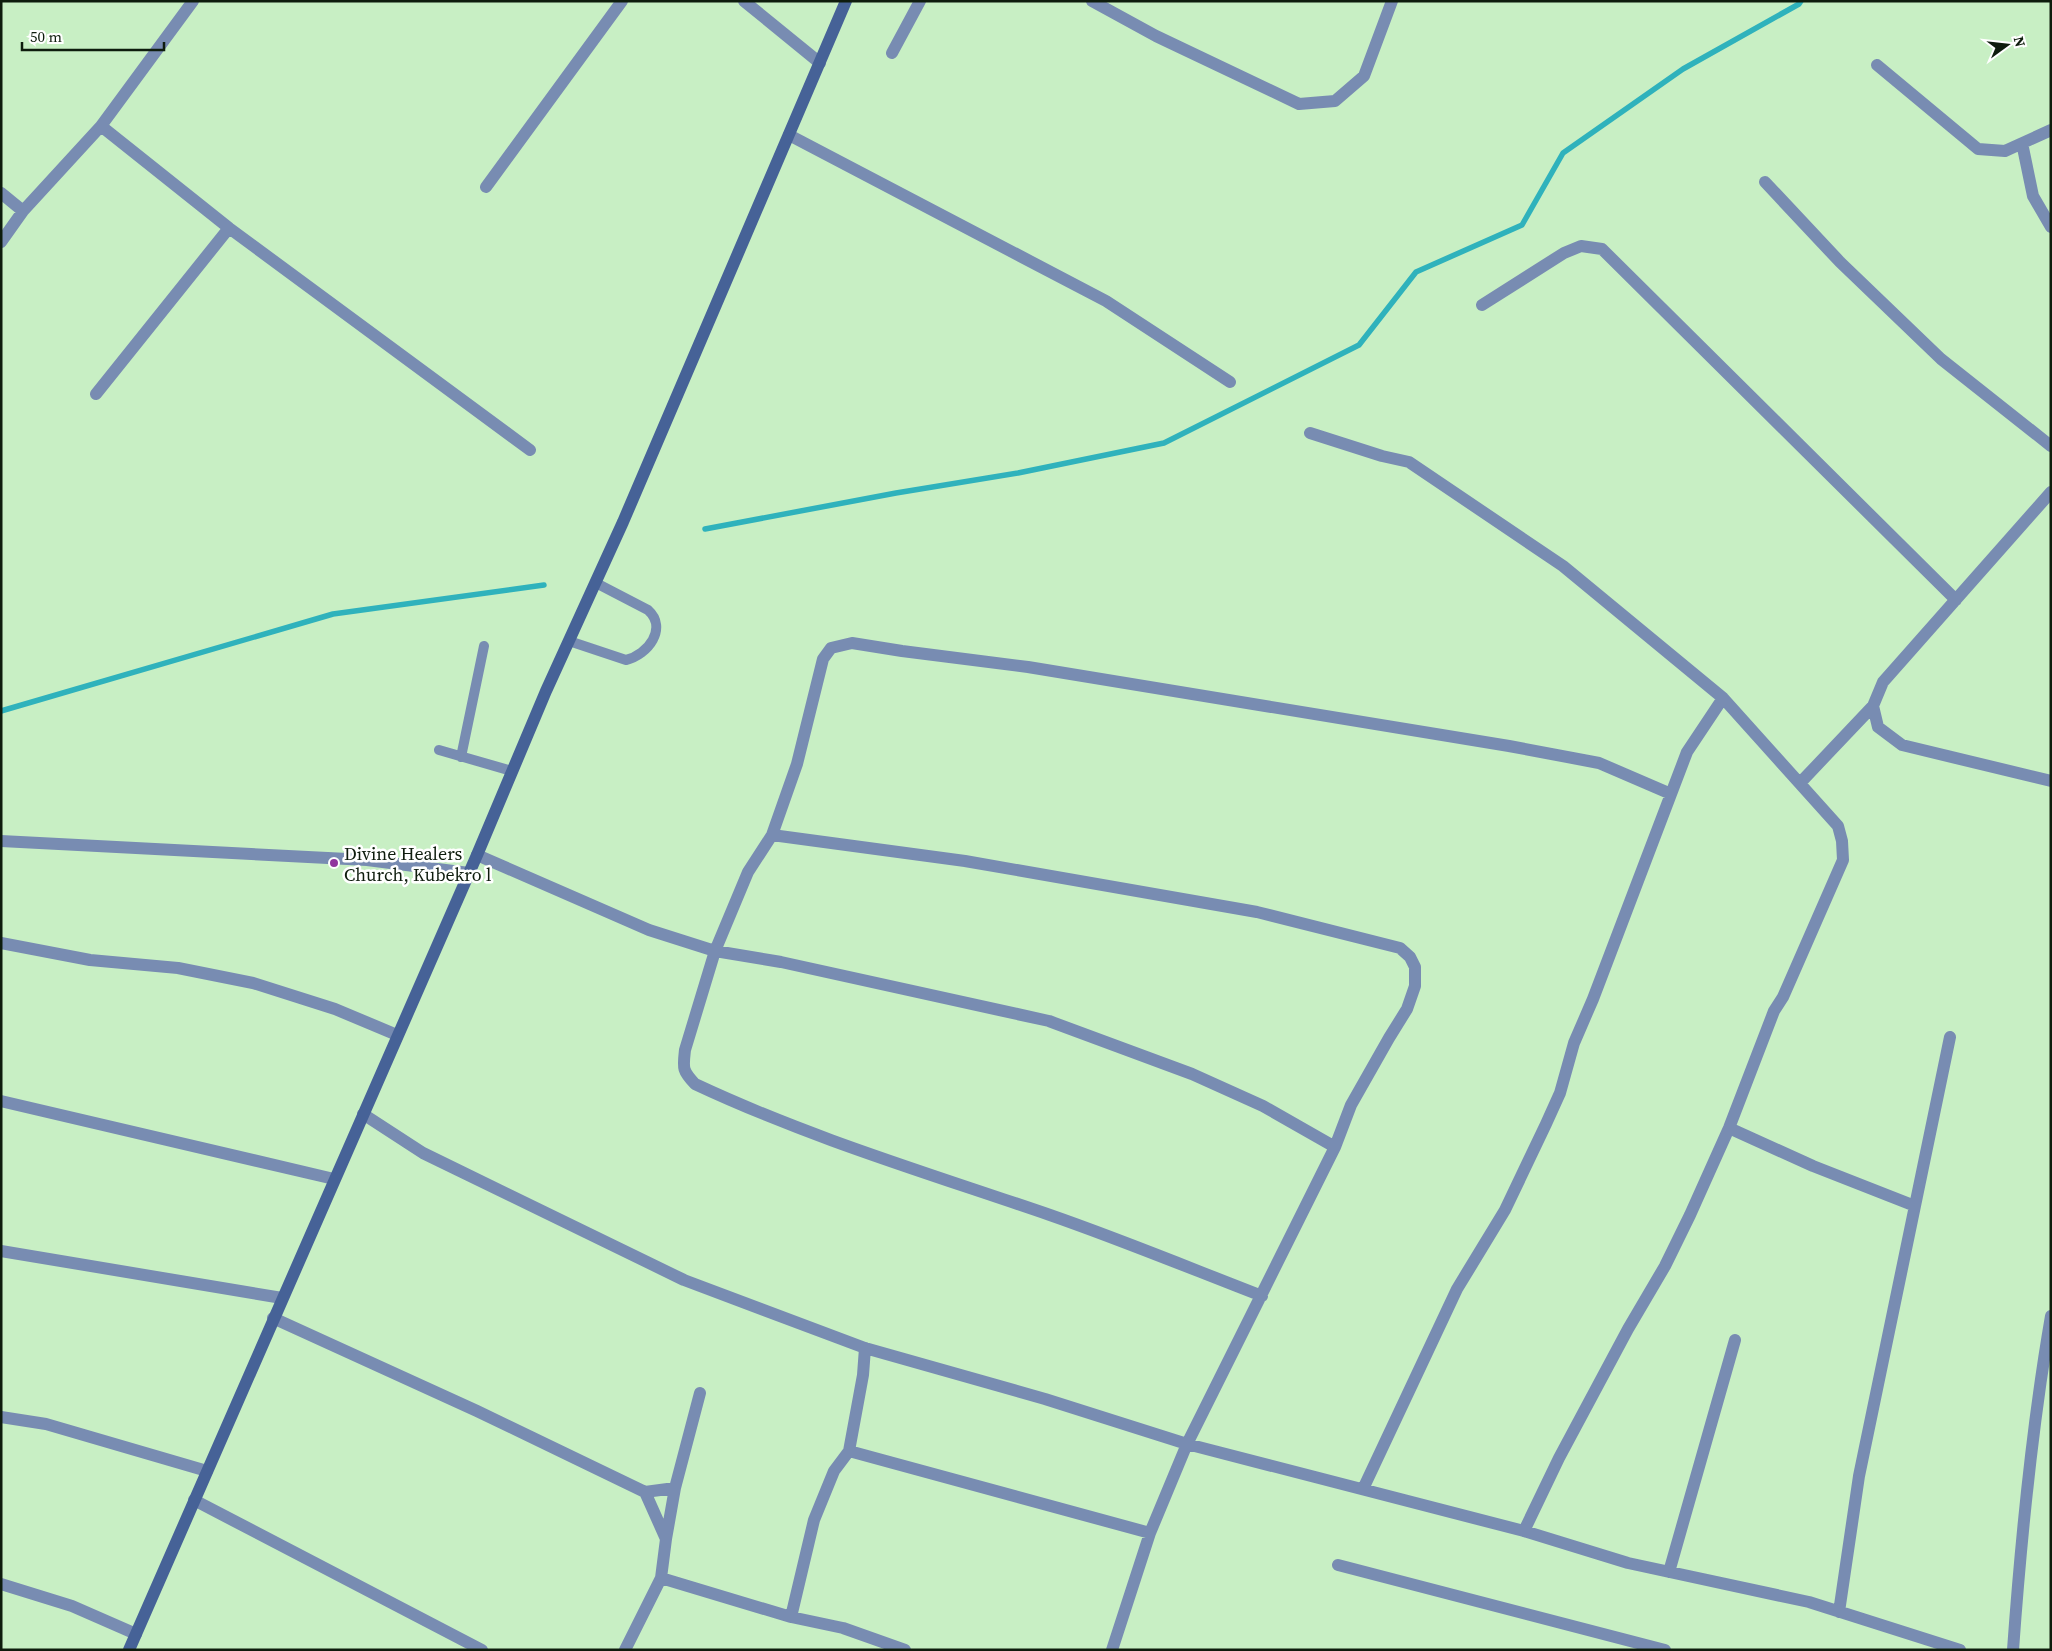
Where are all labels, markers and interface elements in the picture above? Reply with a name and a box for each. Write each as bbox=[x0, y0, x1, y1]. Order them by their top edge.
scale bar bbox=[22, 20, 165, 52]
north arrow bbox=[1982, 20, 2032, 70]
text: 50 m bbox=[30, 26, 62, 47]
text: N bbox=[2009, 34, 2031, 49]
place label: Divine Healers Church, Kubekro l bbox=[344, 841, 491, 887]
marker: Divine Healers Church, Kubekro l bbox=[328, 857, 340, 869]

